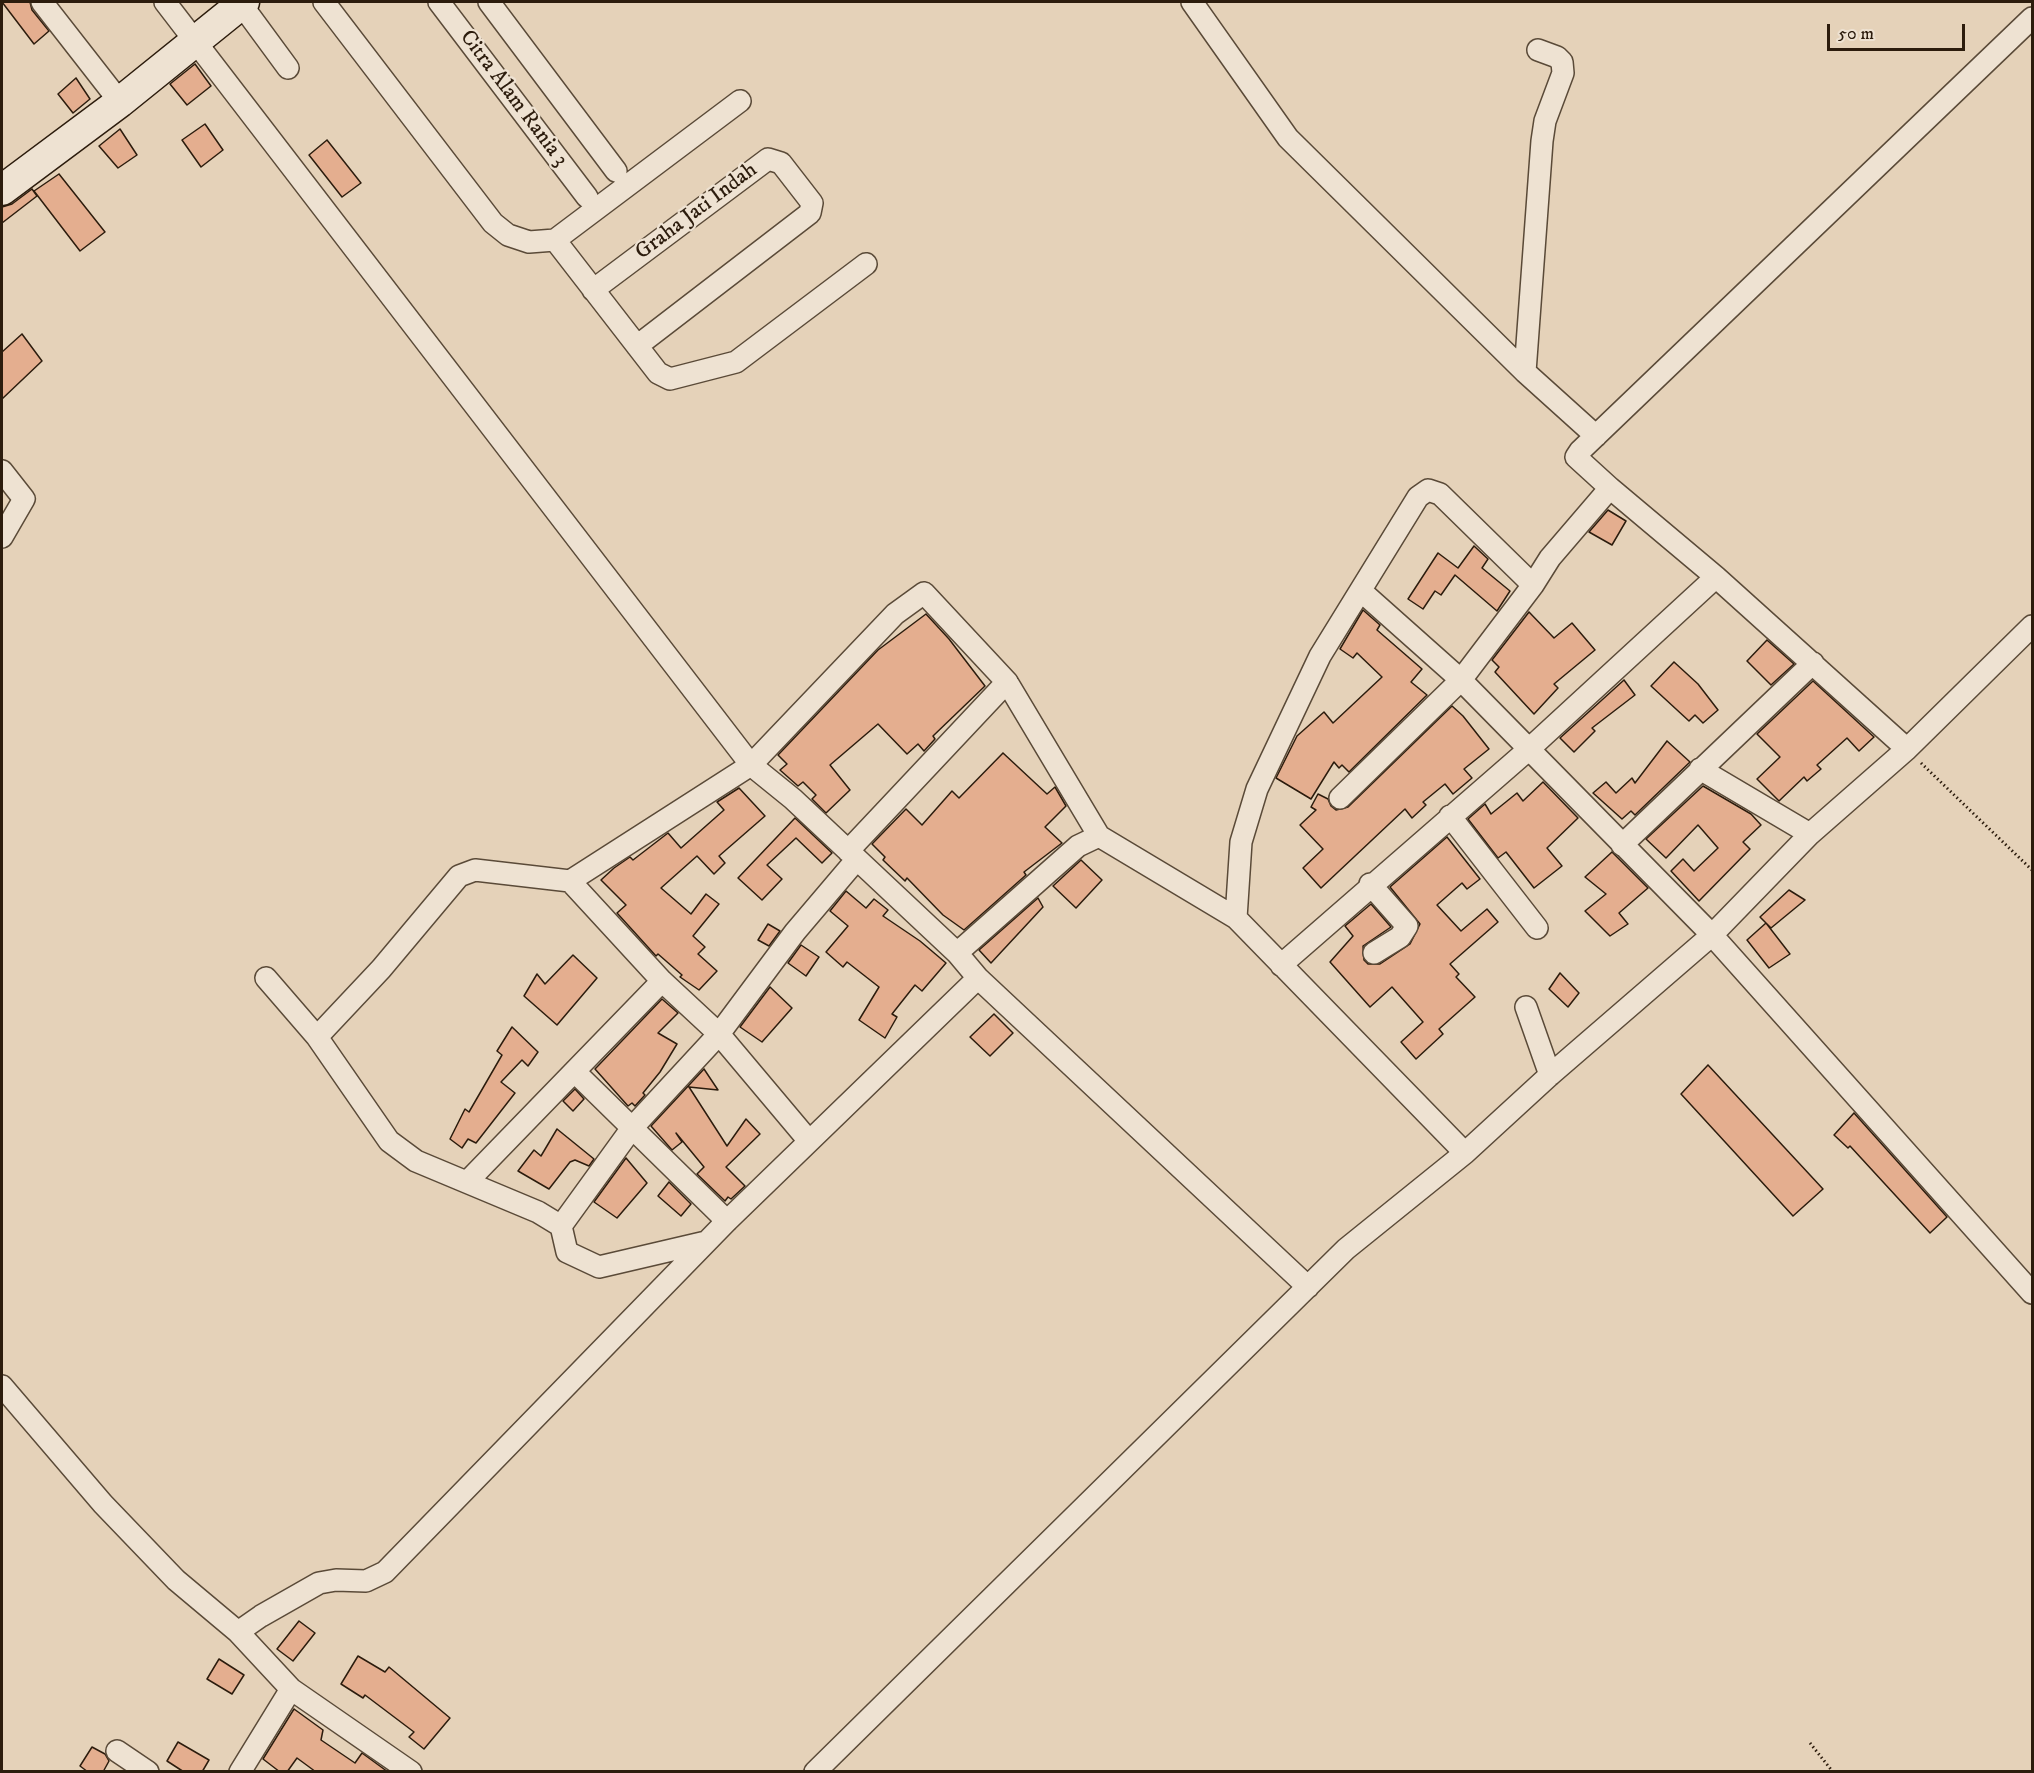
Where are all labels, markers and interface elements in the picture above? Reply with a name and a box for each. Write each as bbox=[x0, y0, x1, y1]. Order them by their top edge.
scale bar bbox=[1830, 12, 1968, 50]
text: 50 m bbox=[1838, 23, 1874, 45]
street label: Citra Alam Rania 3 bbox=[453, 26, 573, 172]
street label: Graha Jati Indah bbox=[631, 158, 763, 266]

